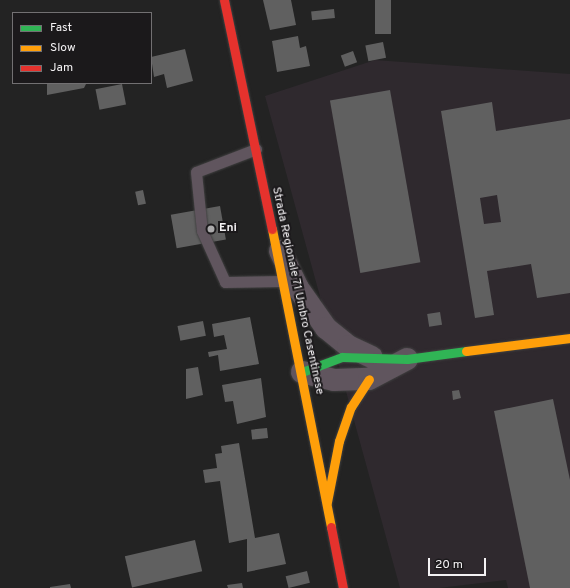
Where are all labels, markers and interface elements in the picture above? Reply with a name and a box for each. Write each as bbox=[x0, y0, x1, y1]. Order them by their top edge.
legend bbox=[12, 12, 152, 84]
text: Fast bbox=[50, 20, 72, 36]
text: Slow bbox=[50, 40, 76, 56]
text: Jam bbox=[50, 60, 73, 76]
street label: Strada Regionale 71 Umbro Casentinese bbox=[268, 186, 326, 396]
place label: Eni bbox=[219, 222, 237, 236]
marker: Eni bbox=[206, 224, 216, 234]
scale bar bbox=[430, 550, 488, 576]
text: 20 m bbox=[435, 557, 463, 573]

